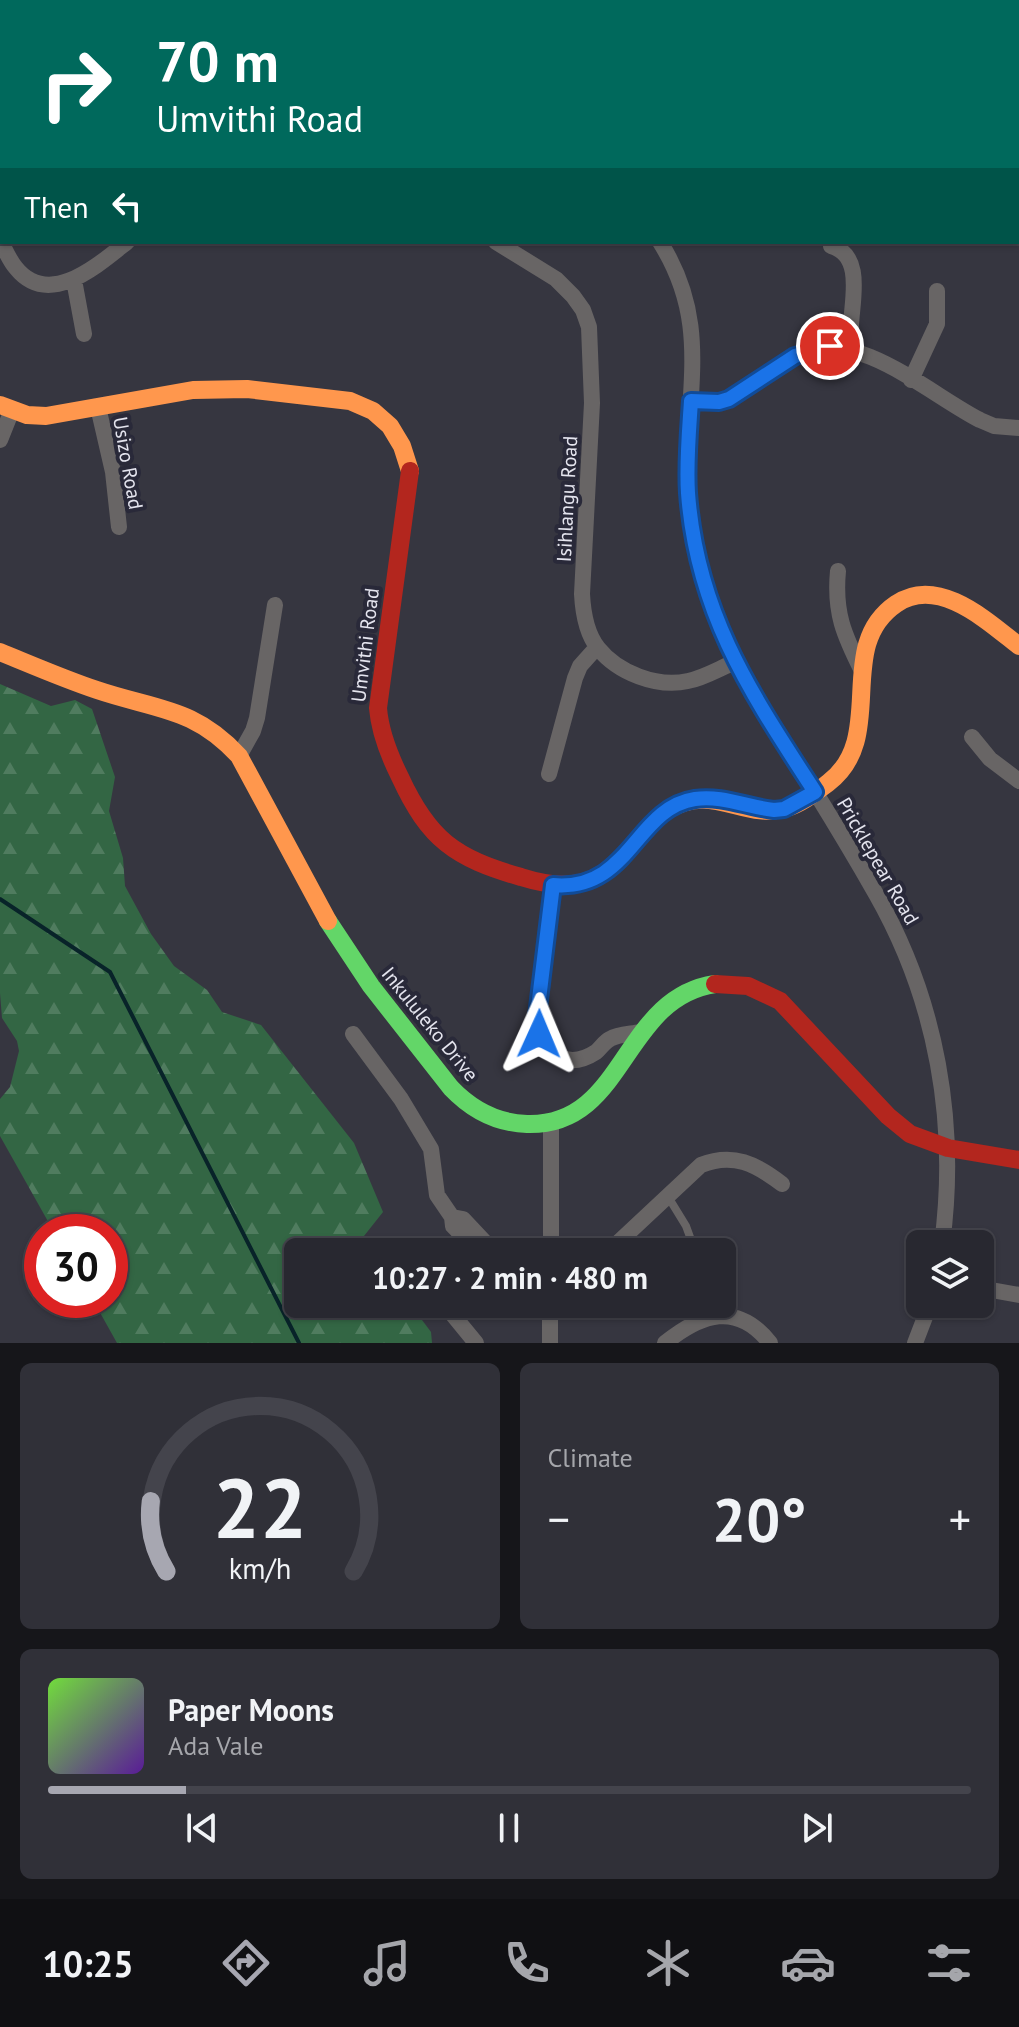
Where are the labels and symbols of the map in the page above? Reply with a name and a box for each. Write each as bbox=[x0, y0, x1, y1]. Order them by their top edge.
pin bbox=[796, 312, 864, 380]
street label: Usizo Road bbox=[107, 415, 149, 511]
street label: Isihlangu Road bbox=[551, 435, 583, 563]
street label: Umvithi Road bbox=[345, 586, 385, 704]
street label: Pricklepear Road bbox=[831, 793, 925, 929]
street label: Inkululeko Drive bbox=[376, 961, 484, 1087]
position arrow bbox=[497, 992, 581, 1076]
speed limit sign: 30 bbox=[24, 1214, 128, 1318]

